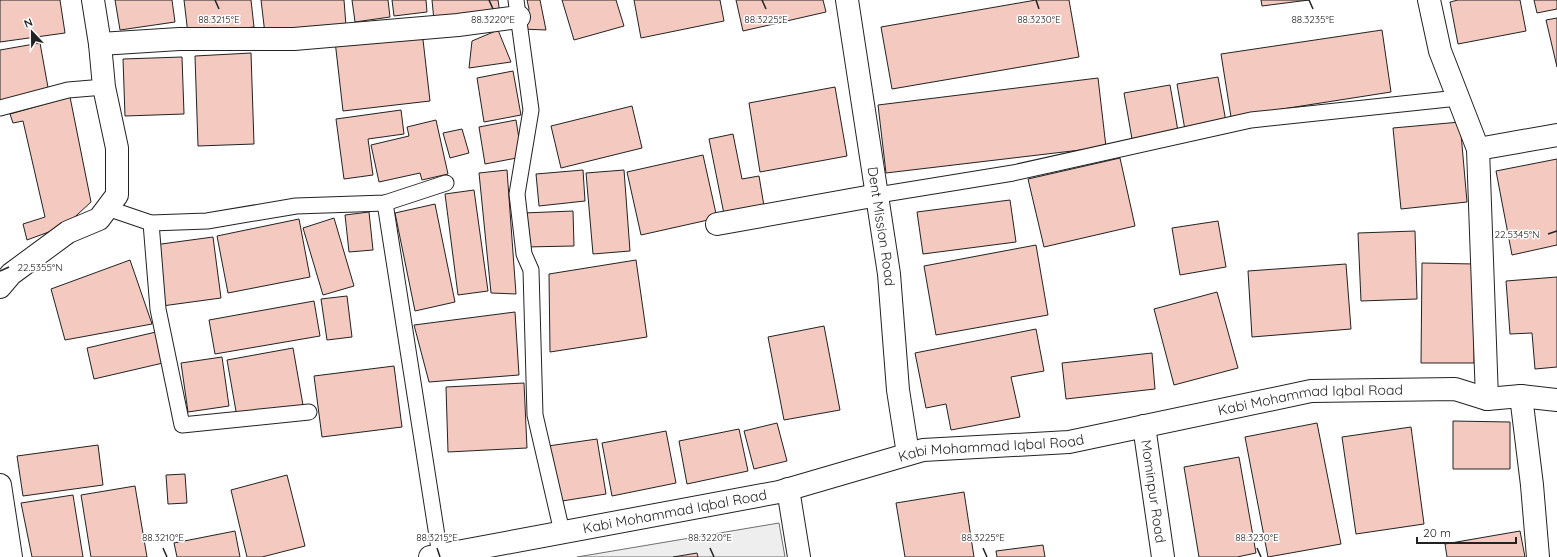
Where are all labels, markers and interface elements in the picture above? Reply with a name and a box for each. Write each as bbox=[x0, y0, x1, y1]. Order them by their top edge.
north arrow bbox=[12, 12, 52, 52]
text: 88.3215°E bbox=[198, 13, 240, 26]
text: 88.3220°E bbox=[471, 13, 515, 26]
text: 88.3225°E bbox=[744, 13, 788, 26]
text: 88.3230°E bbox=[1017, 13, 1061, 26]
text: 88.3235°E bbox=[1291, 13, 1335, 26]
text: N bbox=[22, 15, 35, 31]
street label: Dent Mission Road bbox=[864, 165, 899, 287]
text: 22.5345°N bbox=[1495, 228, 1539, 241]
text: 22.5355°N bbox=[17, 261, 63, 274]
street label: Kabi Mohammad Iqbal Road bbox=[1216, 381, 1403, 419]
street label: Kabi Mohammad Iqbal Road bbox=[896, 430, 1086, 466]
street label: Mominpur Road bbox=[1137, 438, 1170, 544]
street label: Kabi Mohammad Iqbal Road bbox=[581, 485, 768, 537]
scale bar bbox=[1417, 519, 1516, 545]
text: 20 m bbox=[1423, 525, 1451, 540]
text: 88.3210°E bbox=[142, 531, 184, 544]
text: 88.3215°E bbox=[416, 531, 458, 544]
text: 88.3220°E bbox=[688, 531, 732, 544]
text: 88.3225°E bbox=[961, 531, 1005, 544]
text: 88.3230°E bbox=[1235, 531, 1279, 544]

